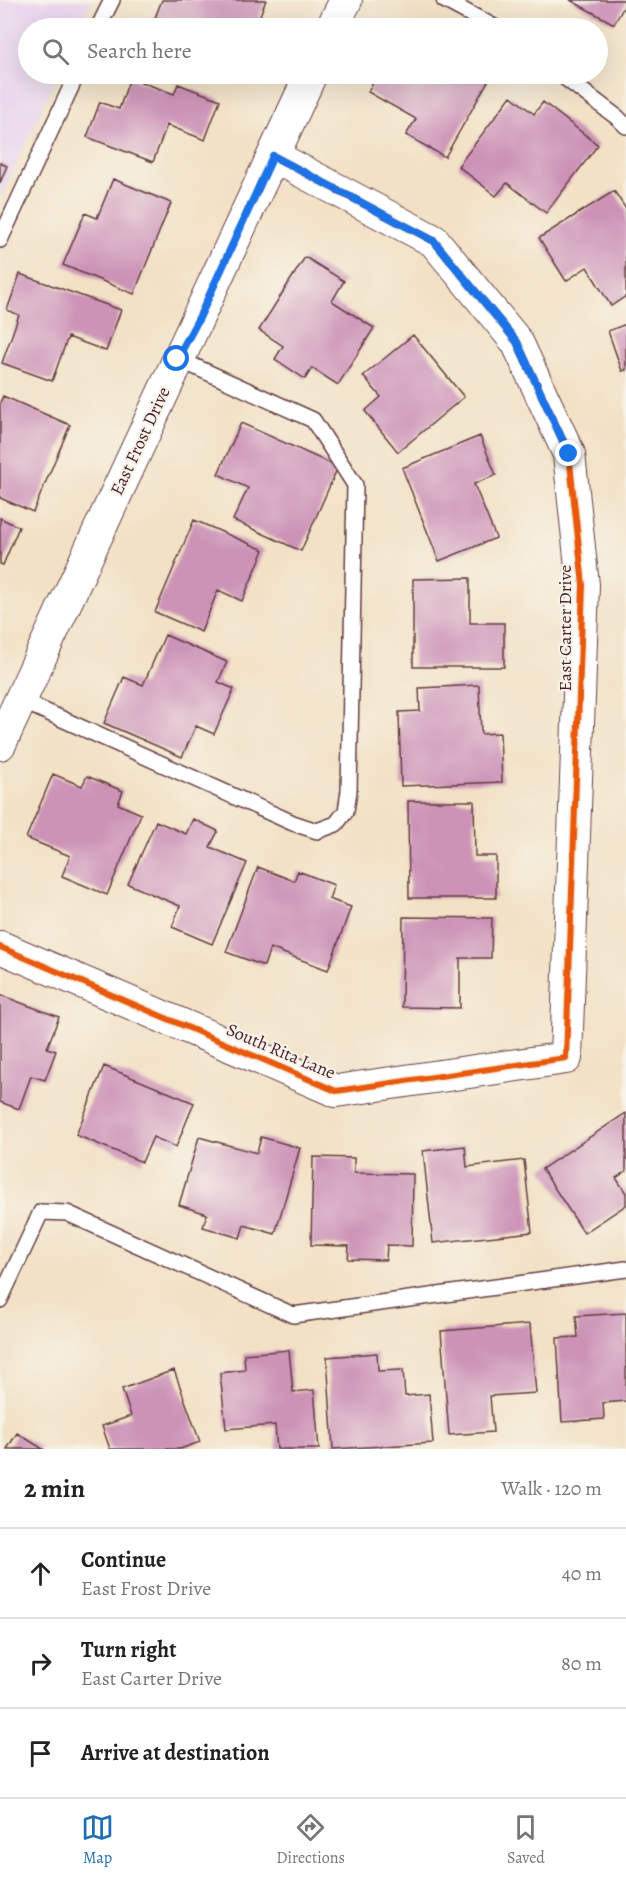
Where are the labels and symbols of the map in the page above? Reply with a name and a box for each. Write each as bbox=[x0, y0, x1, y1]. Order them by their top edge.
route start bbox=[163, 345, 189, 371]
street label: East Frost Drive bbox=[104, 383, 176, 499]
route end bbox=[555, 440, 581, 466]
street label: East Carter Drive bbox=[553, 565, 577, 691]
street label: South Rita Lane bbox=[223, 1017, 339, 1085]

